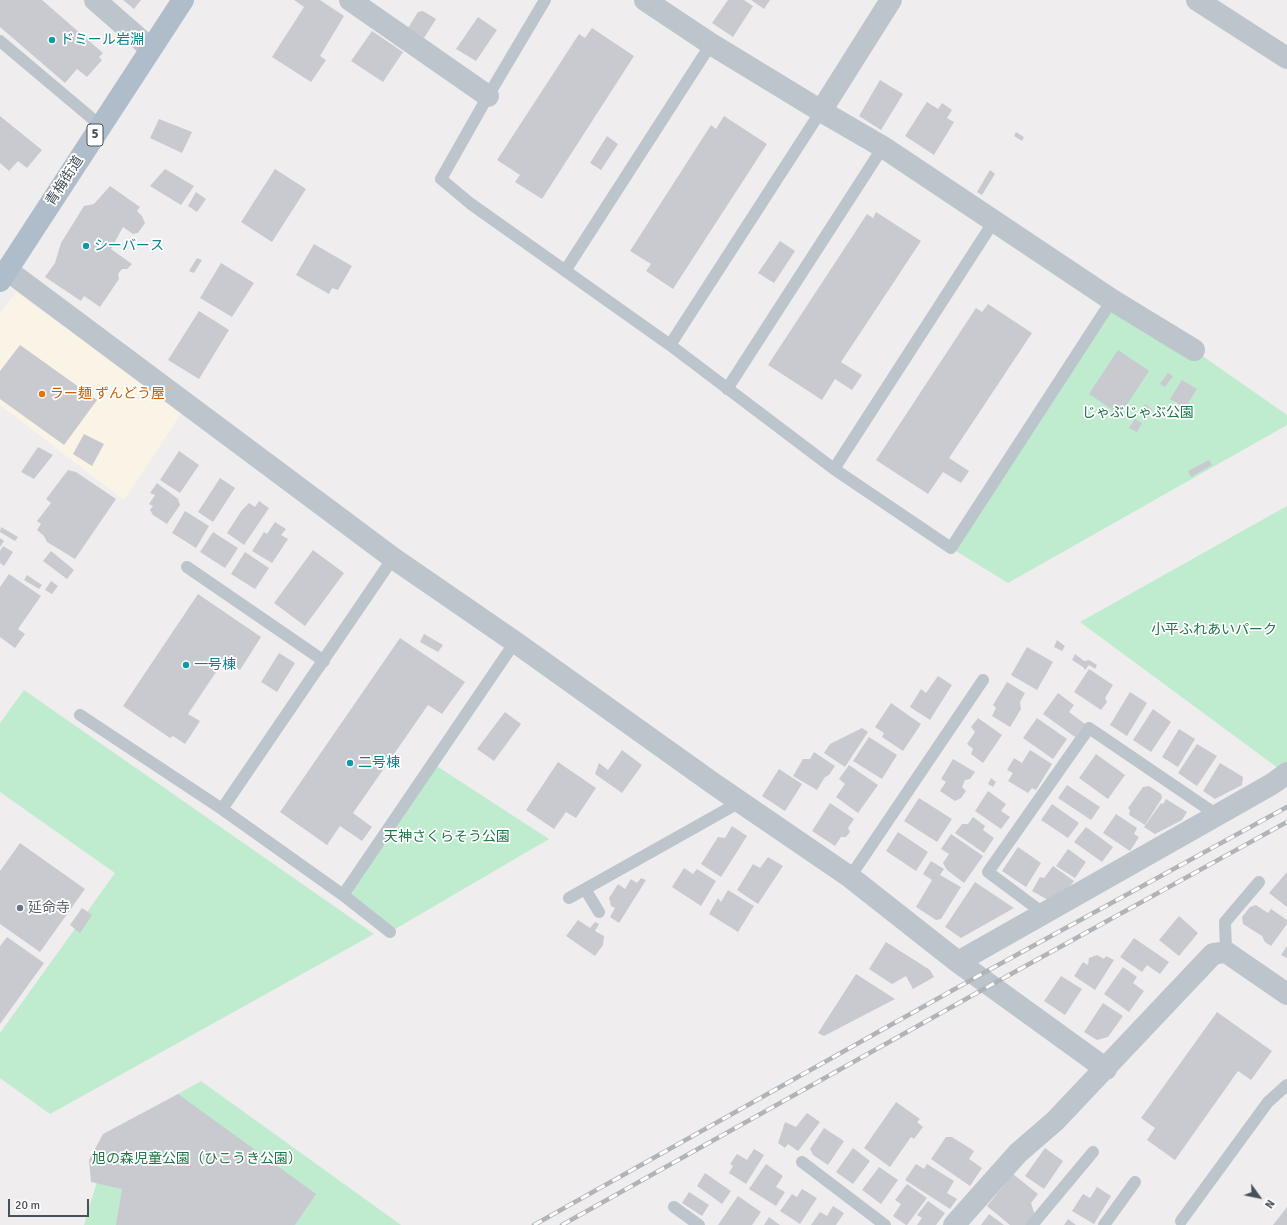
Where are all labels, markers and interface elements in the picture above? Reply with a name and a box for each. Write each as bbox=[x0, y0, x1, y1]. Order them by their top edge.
place label: ドミール岩淵 bbox=[60, 32, 144, 48]
marker: ドミール岩淵 bbox=[47, 35, 57, 45]
road number: 5 bbox=[87, 124, 103, 146]
street label: 青梅街道 bbox=[43, 153, 87, 209]
place label: シーバース bbox=[94, 238, 164, 254]
marker: シーバース bbox=[81, 241, 91, 251]
place label: ラー麺 ずんどう屋 bbox=[50, 386, 165, 402]
marker: ラー麺 ずんどう屋 bbox=[37, 389, 47, 399]
park label: じゃぶじゃぶ公園 bbox=[1082, 405, 1194, 421]
park label: 小平ふれあいパーク bbox=[1151, 622, 1277, 638]
place label: 一号棟 bbox=[194, 657, 236, 673]
marker: 一号棟 bbox=[181, 660, 191, 670]
place label: 二号棟 bbox=[358, 755, 400, 771]
marker: 二号棟 bbox=[345, 758, 355, 768]
park label: 天神さくらそう公園 bbox=[384, 829, 510, 845]
place label: 延命寺 bbox=[28, 900, 70, 916]
marker: 延命寺 bbox=[15, 903, 25, 913]
park label: 旭の森児童公園（ひこうき公園） bbox=[92, 1151, 302, 1167]
north arrow bbox=[1239, 1177, 1279, 1217]
scale bar bbox=[10, 1191, 91, 1217]
text: N bbox=[1262, 1197, 1277, 1211]
text: 20 m bbox=[15, 1198, 40, 1213]

